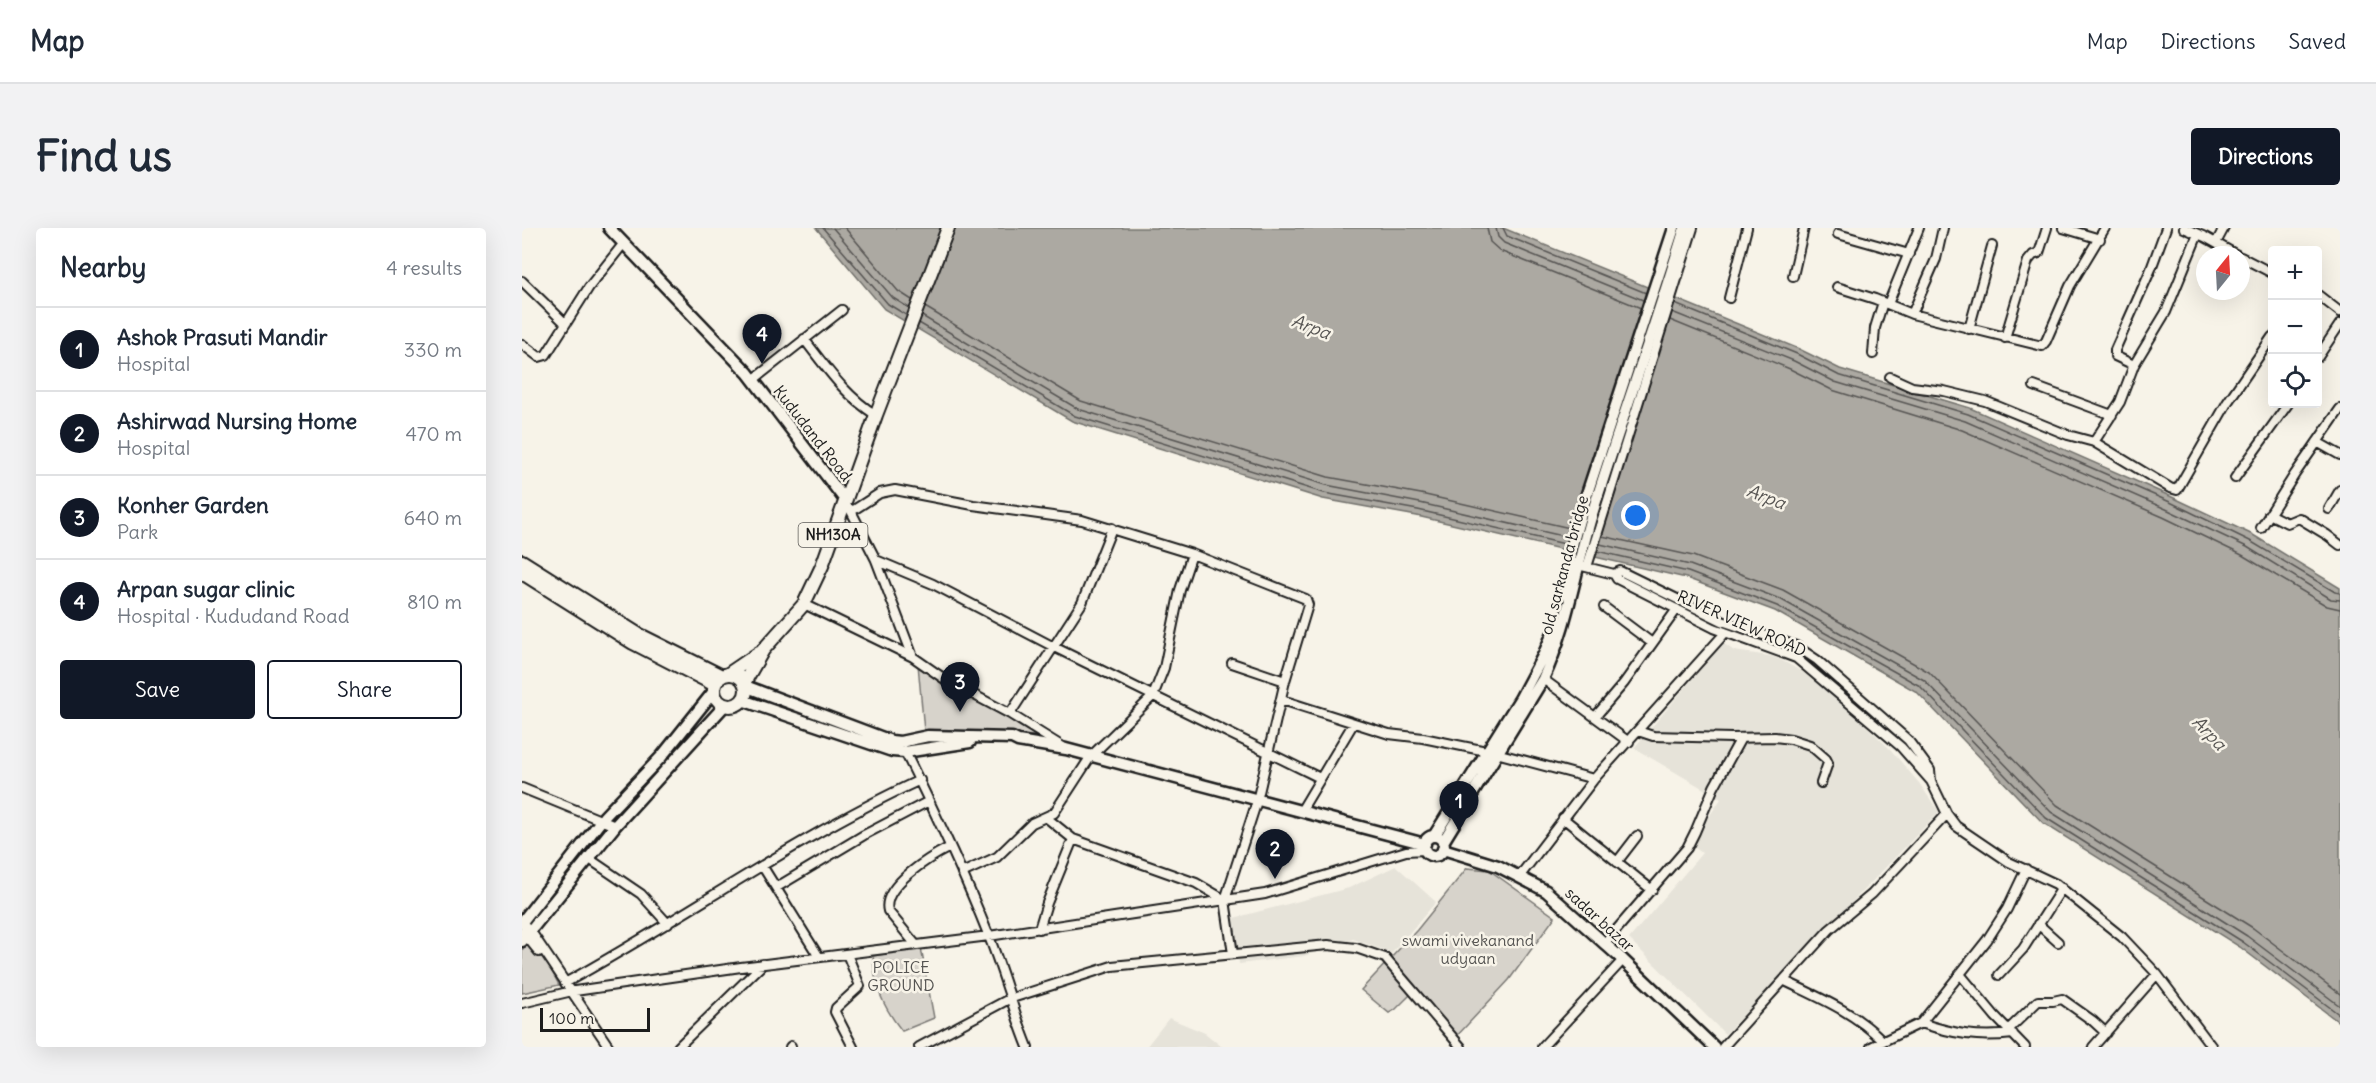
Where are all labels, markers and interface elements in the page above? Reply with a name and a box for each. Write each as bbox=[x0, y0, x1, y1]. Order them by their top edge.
text: Map bbox=[30, 23, 84, 59]
text: Map bbox=[2087, 28, 2128, 55]
text: Directions bbox=[2161, 28, 2255, 55]
text: Saved bbox=[2288, 28, 2346, 55]
button: Directions bbox=[2191, 128, 2340, 185]
text: Find us bbox=[36, 130, 172, 182]
north arrow bbox=[2196, 246, 2250, 300]
map controls bbox=[2268, 246, 2322, 408]
button: + bbox=[2268, 246, 2322, 300]
text: Nearby bbox=[60, 251, 146, 284]
text: 4 results bbox=[386, 255, 462, 280]
button: − bbox=[2268, 300, 2322, 354]
water label: Arpa bbox=[1289, 309, 1335, 345]
pin: 4 bbox=[742, 314, 782, 364]
text: Ashok Prasuti Mandir bbox=[117, 323, 327, 351]
text: 1 bbox=[76, 337, 83, 362]
text: 330 m bbox=[404, 337, 462, 362]
text: Hospital bbox=[117, 351, 190, 376]
button: locate bbox=[2268, 354, 2322, 408]
street label: Kududand Road bbox=[769, 381, 857, 485]
text: Ashirwad Nursing Home bbox=[117, 407, 357, 435]
text: 2 bbox=[74, 421, 85, 446]
text: 470 m bbox=[405, 421, 462, 446]
text: Hospital bbox=[117, 435, 190, 460]
water label: Arpa bbox=[1744, 479, 1790, 515]
text: Konher Garden bbox=[117, 491, 269, 519]
street label: old sarkanda bridge bbox=[1536, 493, 1592, 637]
your location bbox=[1621, 501, 1650, 530]
text: 3 bbox=[74, 505, 85, 530]
text: 640 m bbox=[403, 505, 462, 530]
text: Park bbox=[117, 519, 158, 544]
road number: NH130A bbox=[798, 523, 868, 547]
text: Arpan sugar clinic bbox=[117, 575, 295, 603]
street label: RIVER VIEW ROAD bbox=[1674, 586, 1810, 660]
text: 4 bbox=[74, 589, 85, 614]
text: 810 m bbox=[407, 589, 462, 614]
text: Hospital · Kududand Road bbox=[117, 603, 349, 628]
button: Save bbox=[60, 660, 255, 719]
button: Share bbox=[267, 660, 462, 719]
pin: 3 bbox=[940, 662, 980, 712]
water label: Arpa bbox=[2187, 710, 2233, 756]
pin: 1 bbox=[1440, 782, 1478, 831]
pin: 2 bbox=[1256, 830, 1294, 879]
street label: sadar bazar bbox=[1561, 883, 1639, 956]
park label: swami vivekanand udyaan bbox=[1402, 930, 1534, 968]
park label: POLICE GROUND bbox=[867, 957, 935, 995]
scale bar bbox=[540, 1005, 650, 1032]
text: 100 m bbox=[549, 1008, 594, 1028]

